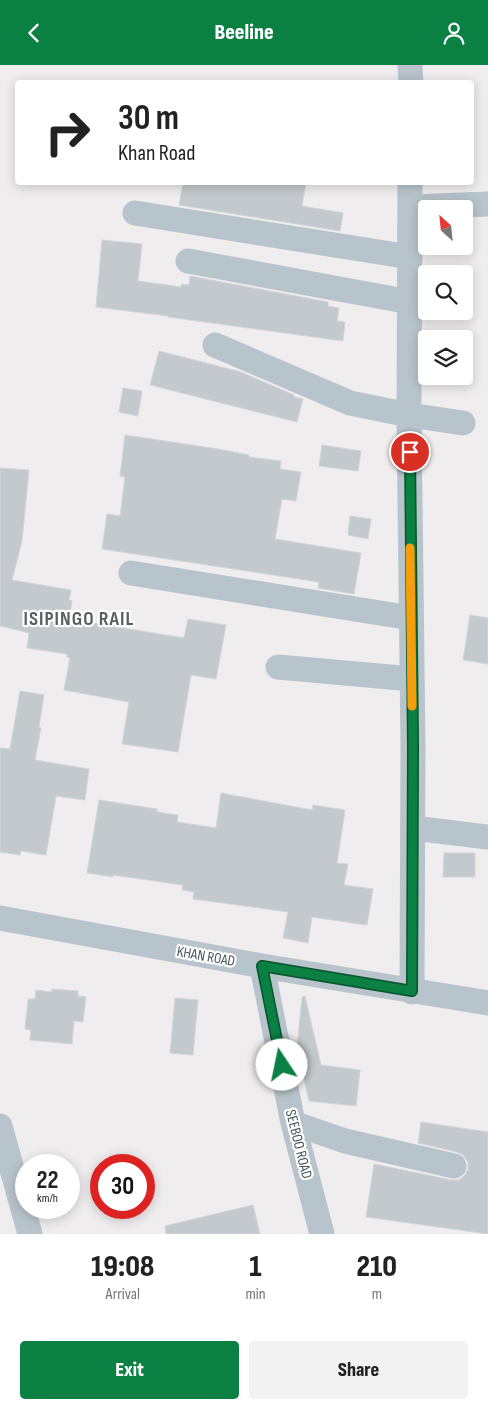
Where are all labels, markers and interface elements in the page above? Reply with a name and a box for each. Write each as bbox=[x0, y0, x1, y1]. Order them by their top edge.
icon: back bbox=[20, 19, 48, 47]
text: Beeline bbox=[214, 19, 274, 46]
icon: person bbox=[440, 19, 468, 47]
text: 30 m bbox=[118, 97, 179, 140]
icon: right bbox=[35, 100, 100, 165]
text: Khan Road bbox=[118, 140, 195, 167]
north arrow bbox=[418, 200, 472, 255]
map controls bbox=[418, 200, 473, 385]
button: search bbox=[418, 265, 473, 320]
button: layers bbox=[418, 330, 473, 385]
pin bbox=[389, 431, 431, 473]
icon: arrive bbox=[396, 438, 424, 466]
district label: ISIPINGO RAIL bbox=[24, 607, 134, 631]
street label: KHAN ROAD bbox=[175, 942, 236, 971]
position arrow bbox=[255, 1038, 307, 1090]
street label: SEEBOO ROAD bbox=[281, 1108, 316, 1181]
speed limit sign: 30 bbox=[90, 1154, 155, 1219]
text: 22 bbox=[37, 1165, 58, 1196]
text: km/h bbox=[37, 1191, 58, 1206]
text: 19:08 bbox=[91, 1249, 154, 1285]
text: 1 bbox=[249, 1249, 262, 1285]
text: 210 bbox=[357, 1249, 397, 1285]
text: Arrival bbox=[106, 1285, 140, 1304]
text: min bbox=[245, 1285, 266, 1304]
text: m bbox=[372, 1285, 382, 1304]
button: Exit bbox=[20, 1341, 239, 1399]
button: Share bbox=[249, 1341, 468, 1399]

